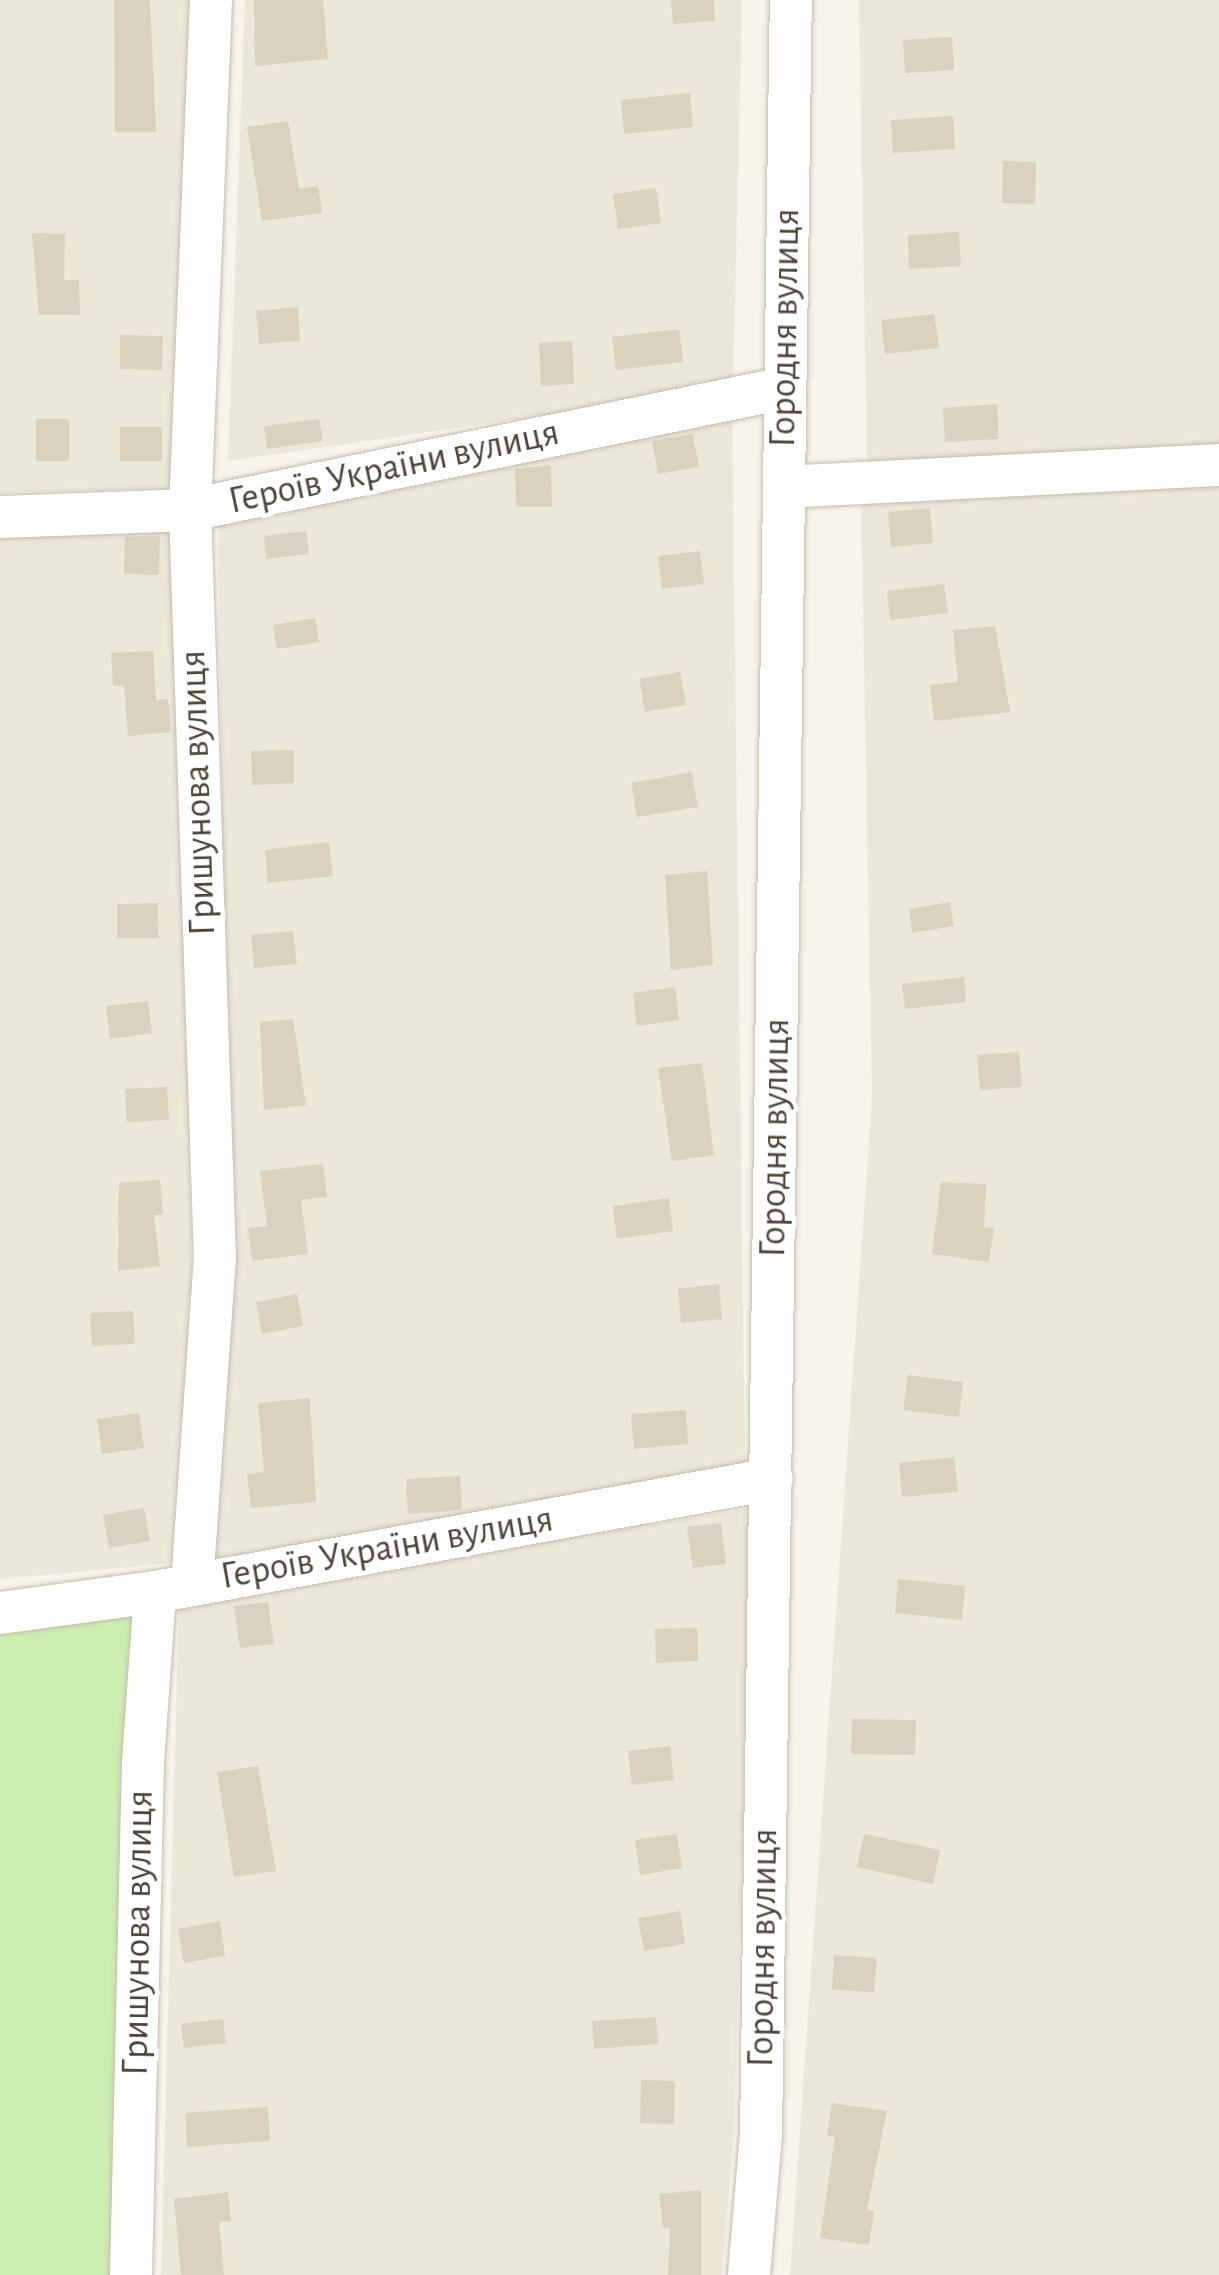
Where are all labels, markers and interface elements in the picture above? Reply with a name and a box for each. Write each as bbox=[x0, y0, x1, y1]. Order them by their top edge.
street label: Городня вулиця bbox=[761, 208, 811, 448]
street label: Героїв України вулиця bbox=[225, 411, 563, 525]
street label: Гришунова вулиця bbox=[171, 649, 227, 937]
street label: Городня вулиця bbox=[751, 1018, 801, 1258]
street label: Героїв України вулиця bbox=[217, 1497, 557, 1601]
street label: Гришунова вулиця bbox=[114, 1790, 164, 2076]
street label: Городня вулиця bbox=[739, 1828, 789, 2068]

